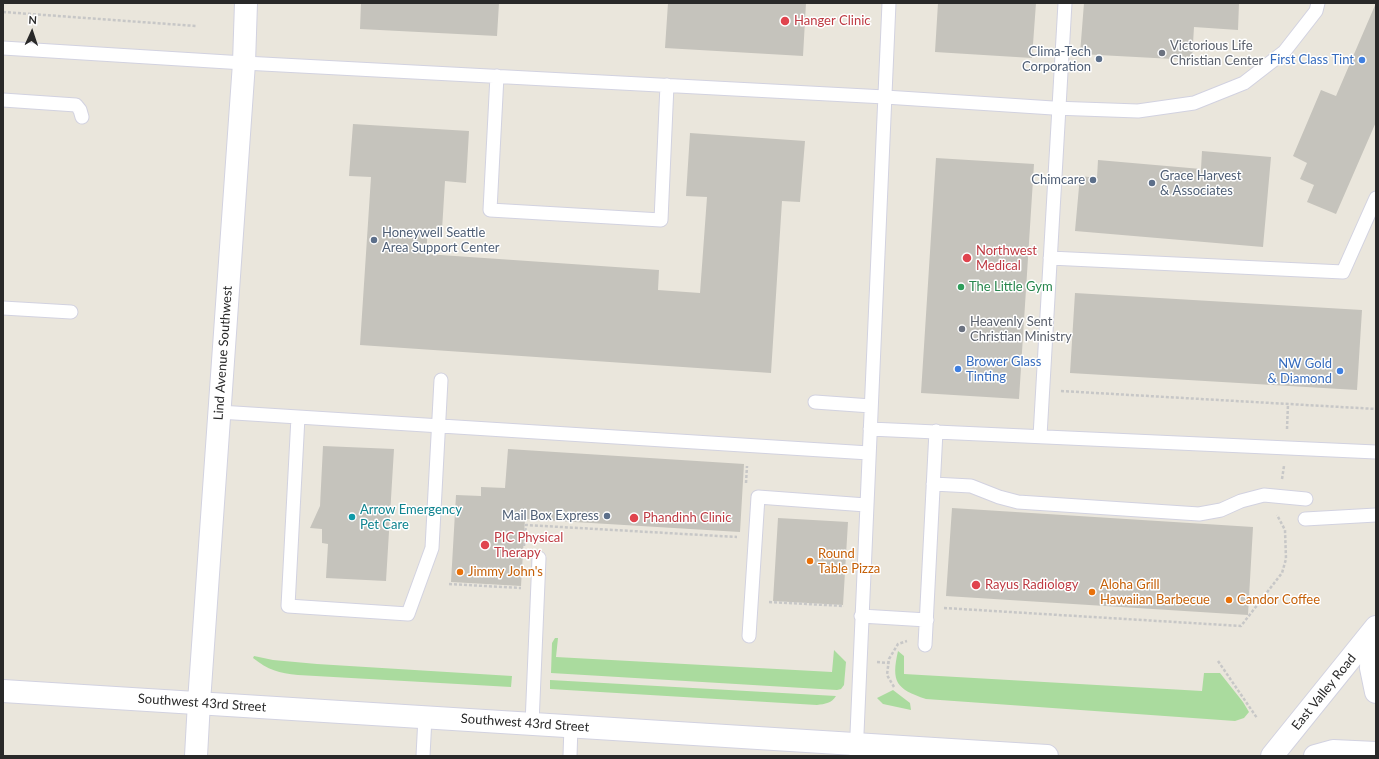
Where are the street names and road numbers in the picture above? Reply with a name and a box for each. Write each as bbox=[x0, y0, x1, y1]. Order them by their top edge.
street label: Lind Avenue Southwest bbox=[211, 285, 235, 421]
street label: East Valley Road bbox=[1289, 651, 1359, 733]
street label: Southwest 43rd Street bbox=[137, 691, 267, 715]
street label: Southwest 43rd Street bbox=[460, 711, 590, 735]

